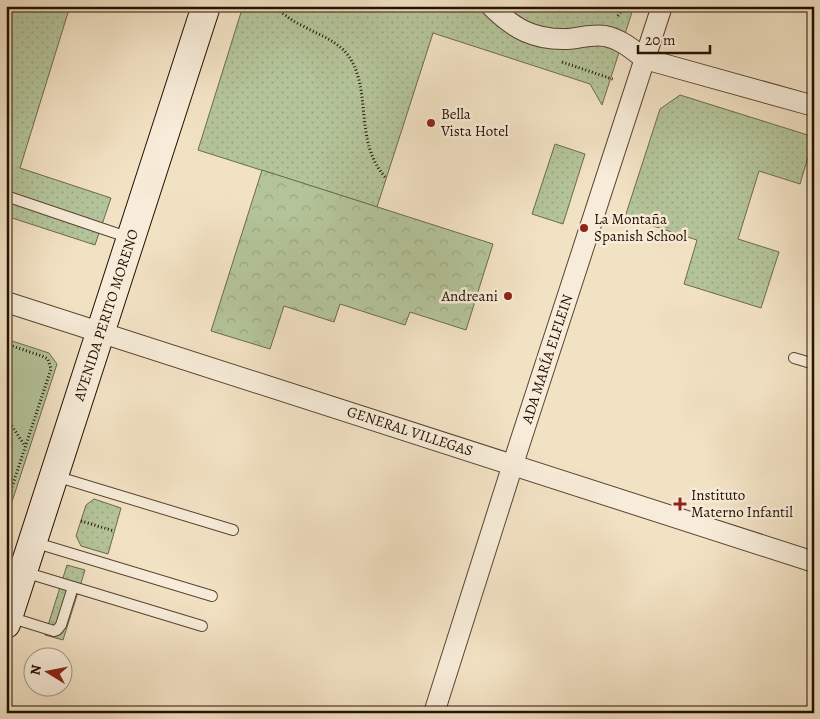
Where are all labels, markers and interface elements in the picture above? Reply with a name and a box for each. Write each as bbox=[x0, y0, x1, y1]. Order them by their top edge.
scale bar bbox=[638, 22, 710, 54]
text: 20 m bbox=[645, 30, 676, 50]
place label: Bella Vista Hotel bbox=[440, 104, 509, 141]
marker: Bella Vista Hotel bbox=[425, 117, 437, 129]
place label: La Montaña Spanish School bbox=[594, 209, 687, 246]
marker: La Montaña Spanish School bbox=[578, 222, 590, 234]
street label: AVENIDA PERITO MORENO bbox=[68, 227, 143, 404]
place label: Andreani bbox=[441, 286, 498, 306]
marker: Andreani bbox=[502, 290, 514, 302]
street label: ADA MARÍA ELFLEIN bbox=[516, 292, 577, 427]
street label: GENERAL VILLEGAS bbox=[344, 401, 476, 461]
place label: Instituto Materno Infantil bbox=[691, 485, 793, 522]
marker: Instituto Materno Infantil bbox=[673, 497, 687, 511]
north arrow bbox=[22, 646, 72, 696]
text: N bbox=[25, 663, 46, 677]

